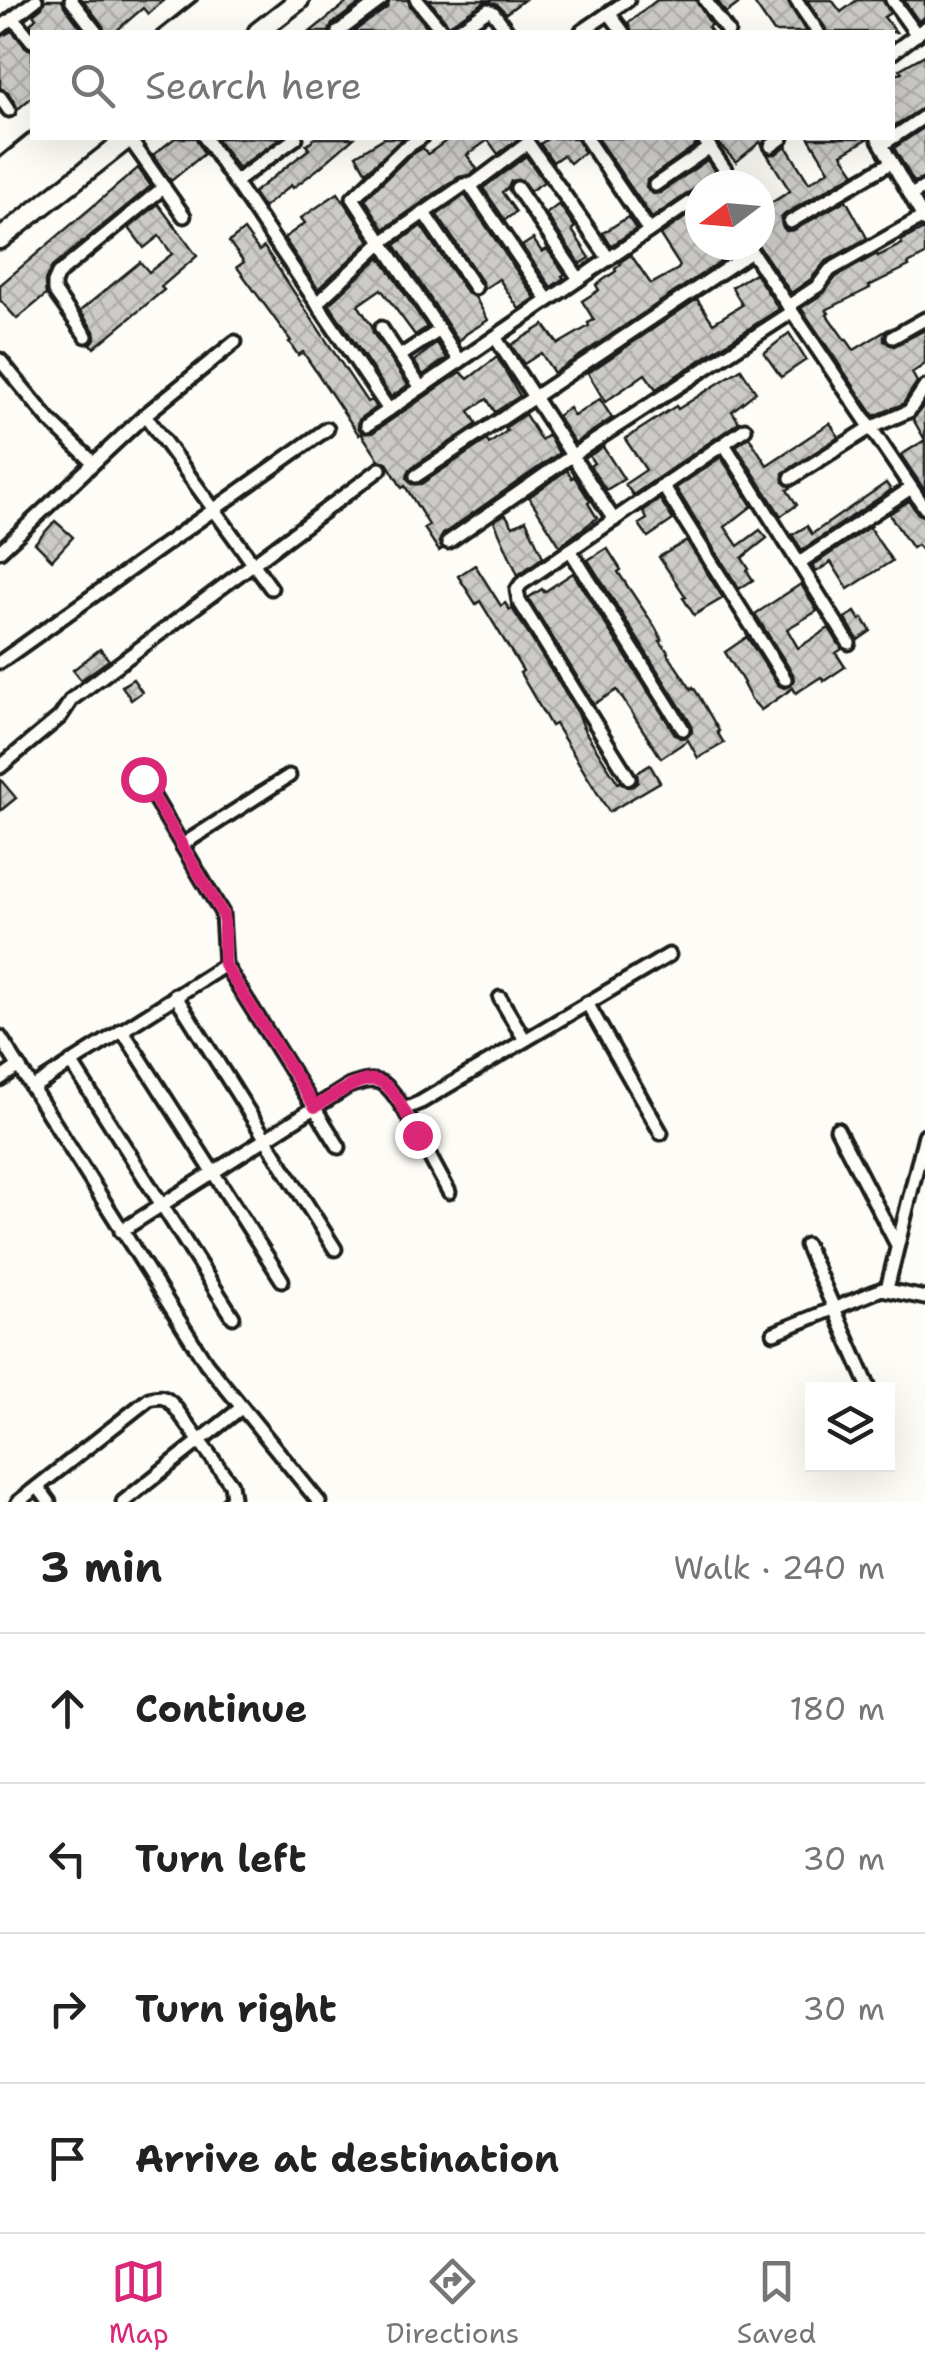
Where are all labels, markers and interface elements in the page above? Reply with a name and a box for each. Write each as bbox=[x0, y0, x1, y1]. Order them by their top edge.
search box bbox=[30, 30, 895, 140]
icon: search bbox=[65, 58, 120, 113]
text: Search here bbox=[145, 60, 362, 111]
north arrow bbox=[685, 170, 775, 260]
route start bbox=[121, 757, 167, 803]
route end bbox=[395, 1113, 441, 1159]
map controls bbox=[805, 1382, 895, 1472]
button: layers bbox=[805, 1382, 895, 1472]
text: 3 min bbox=[40, 1539, 162, 1595]
text: Walk · 240 m bbox=[673, 1546, 885, 1589]
icon: ahead bbox=[40, 1681, 95, 1736]
text: Continue bbox=[135, 1683, 307, 1734]
text: 180 m bbox=[789, 1687, 885, 1730]
icon: left bbox=[40, 1831, 95, 1886]
text: Turn left bbox=[135, 1833, 307, 1884]
text: 30 m bbox=[802, 1837, 885, 1880]
icon: right bbox=[40, 1981, 95, 2036]
text: Turn right bbox=[135, 1983, 337, 2034]
text: 30 m bbox=[802, 1987, 885, 2030]
icon: arrive bbox=[40, 2131, 95, 2186]
text: Arrive at destination bbox=[135, 2133, 559, 2184]
tab: Map bbox=[109, 2254, 169, 2352]
tab: Directions bbox=[386, 2254, 519, 2352]
tab: Saved bbox=[737, 2254, 816, 2352]

